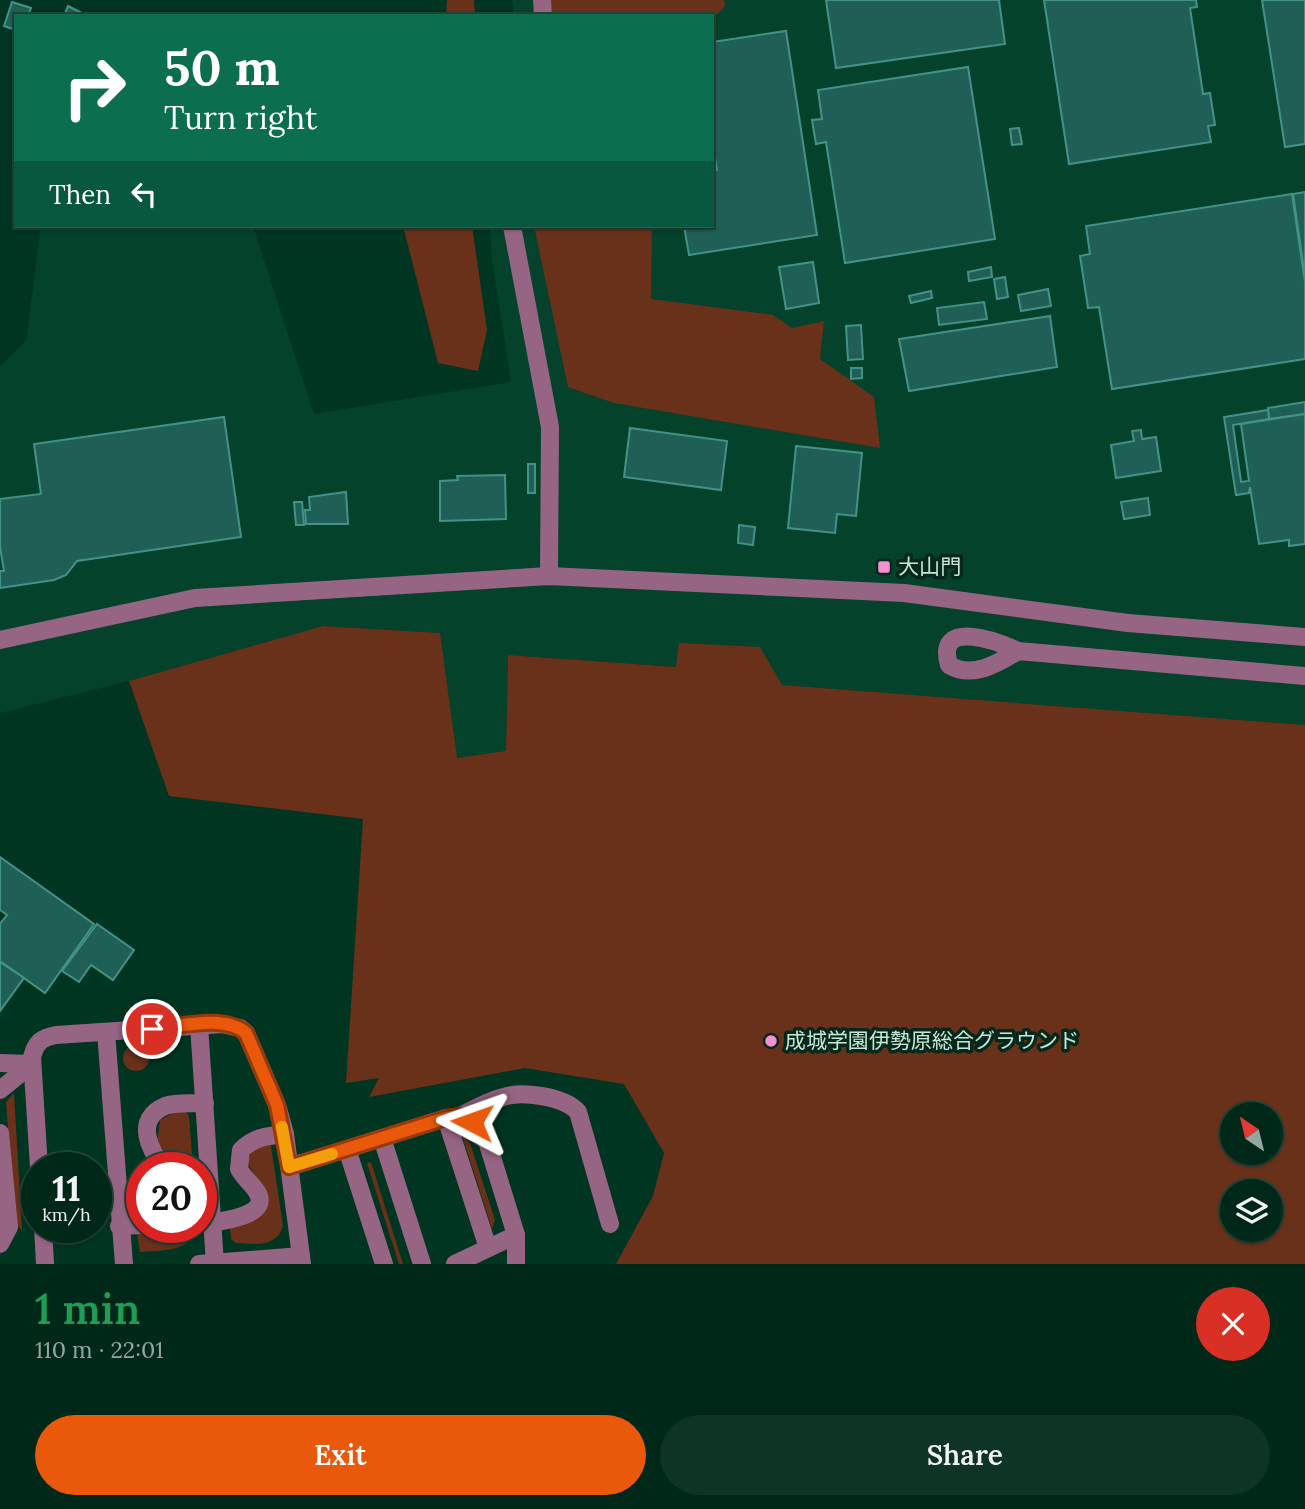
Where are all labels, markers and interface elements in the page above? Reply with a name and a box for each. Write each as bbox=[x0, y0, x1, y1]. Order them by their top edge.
text: 50 m bbox=[164, 36, 280, 98]
icon: right bbox=[49, 42, 140, 133]
text: Turn right bbox=[164, 97, 317, 138]
icon: left bbox=[125, 175, 163, 213]
text: Then bbox=[49, 178, 111, 211]
place label: 大山門 bbox=[898, 553, 961, 580]
marker: 大山門 bbox=[876, 559, 892, 575]
pin bbox=[122, 999, 182, 1059]
icon: arrive bbox=[133, 1010, 171, 1048]
place label: 成城学園伊勢原総合グラウンド bbox=[785, 1027, 1079, 1054]
marker: 成城学園伊勢原総合グラウンド bbox=[763, 1033, 779, 1049]
position arrow bbox=[435, 1085, 509, 1159]
north arrow bbox=[1220, 1102, 1283, 1166]
map controls bbox=[1220, 1102, 1283, 1242]
speed limit sign: 20 bbox=[126, 1152, 217, 1243]
text: 11 bbox=[52, 1166, 81, 1211]
button: layers bbox=[1220, 1179, 1283, 1242]
text: km/h bbox=[42, 1203, 91, 1226]
text: 1 min bbox=[35, 1282, 140, 1336]
button: close bbox=[1196, 1287, 1270, 1361]
text: 110 m · 22:01 bbox=[35, 1335, 164, 1364]
button: Exit bbox=[35, 1415, 646, 1495]
button: Share bbox=[660, 1415, 1270, 1495]

